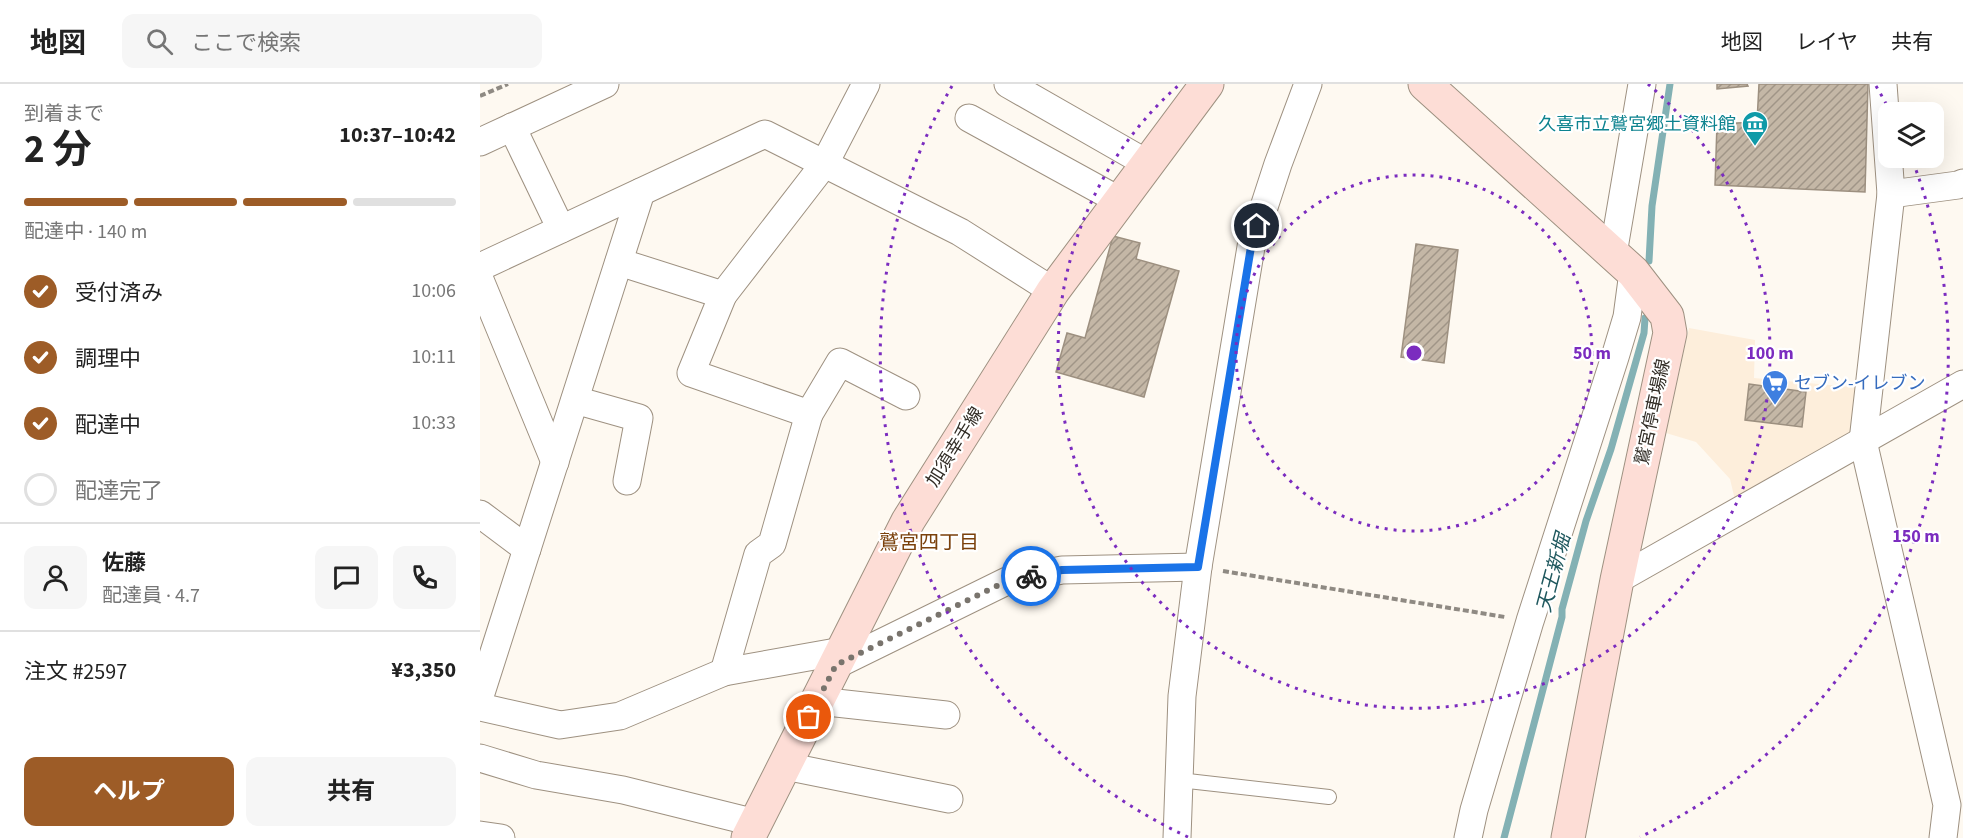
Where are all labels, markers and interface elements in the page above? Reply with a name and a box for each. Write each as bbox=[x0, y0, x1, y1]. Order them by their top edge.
search box bbox=[122, 14, 542, 68]
text: 地図 bbox=[30, 23, 86, 63]
icon: search bbox=[143, 25, 176, 58]
text: ここで検索 bbox=[191, 27, 301, 59]
text: 地図 bbox=[1721, 27, 1763, 57]
text: レイヤ bbox=[1796, 27, 1858, 57]
text: 共有 bbox=[1891, 27, 1933, 57]
text: 到着まで bbox=[24, 100, 104, 128]
map controls bbox=[1878, 102, 1944, 168]
button: layers bbox=[1878, 102, 1944, 168]
museum icon: 久喜市立鷲宮郷土資料館 bbox=[1740, 109, 1770, 147]
place label: 久喜市立鷲宮郷土資料館 bbox=[1538, 112, 1736, 137]
text: 10:37–10:42 bbox=[339, 119, 456, 151]
text: 2 分 bbox=[24, 122, 91, 178]
pin bbox=[1231, 200, 1282, 251]
icon: home bbox=[1240, 209, 1273, 242]
text: 配達中 · 140 m bbox=[24, 218, 147, 246]
icon: check bbox=[24, 275, 57, 308]
text: 受付済み bbox=[75, 277, 163, 309]
text: 10:06 bbox=[411, 277, 456, 305]
icon: check bbox=[24, 341, 57, 374]
text: 50 m bbox=[1573, 341, 1611, 366]
text: 100 m bbox=[1746, 341, 1794, 366]
text: 調理中 bbox=[75, 343, 141, 375]
text: 10:11 bbox=[411, 343, 456, 371]
centre of rings bbox=[1404, 343, 1424, 363]
street label: 鷲宮停車場線 bbox=[1630, 357, 1676, 467]
supermarket icon: セブン-イレブン bbox=[1760, 368, 1790, 406]
place label: セブン-イレブン bbox=[1794, 371, 1926, 396]
street label: 加須幸手線 bbox=[921, 402, 989, 492]
icon: check bbox=[24, 407, 57, 440]
text: 配達中 bbox=[75, 409, 141, 441]
text: 10:33 bbox=[411, 409, 456, 437]
text: 配達完了 bbox=[75, 475, 163, 507]
text: 150 m bbox=[1892, 524, 1940, 549]
water label: 天王新堀 bbox=[1530, 528, 1579, 615]
district label: 鷲宮四丁目 bbox=[879, 529, 979, 557]
button: person bbox=[24, 546, 87, 609]
button: chat bbox=[315, 546, 378, 609]
button: phone bbox=[393, 546, 456, 609]
courier bbox=[1001, 546, 1061, 606]
text: 佐藤 bbox=[102, 547, 146, 579]
icon: bike bbox=[1015, 560, 1048, 593]
text: 配達員 · 4.7 bbox=[102, 582, 200, 610]
text: ¥3,350 bbox=[391, 654, 456, 686]
text: 注文 #2597 bbox=[24, 656, 127, 688]
pin bbox=[783, 691, 834, 742]
icon: bag bbox=[792, 700, 825, 733]
button: ヘルプ bbox=[24, 757, 234, 826]
button: 共有 bbox=[246, 757, 456, 826]

